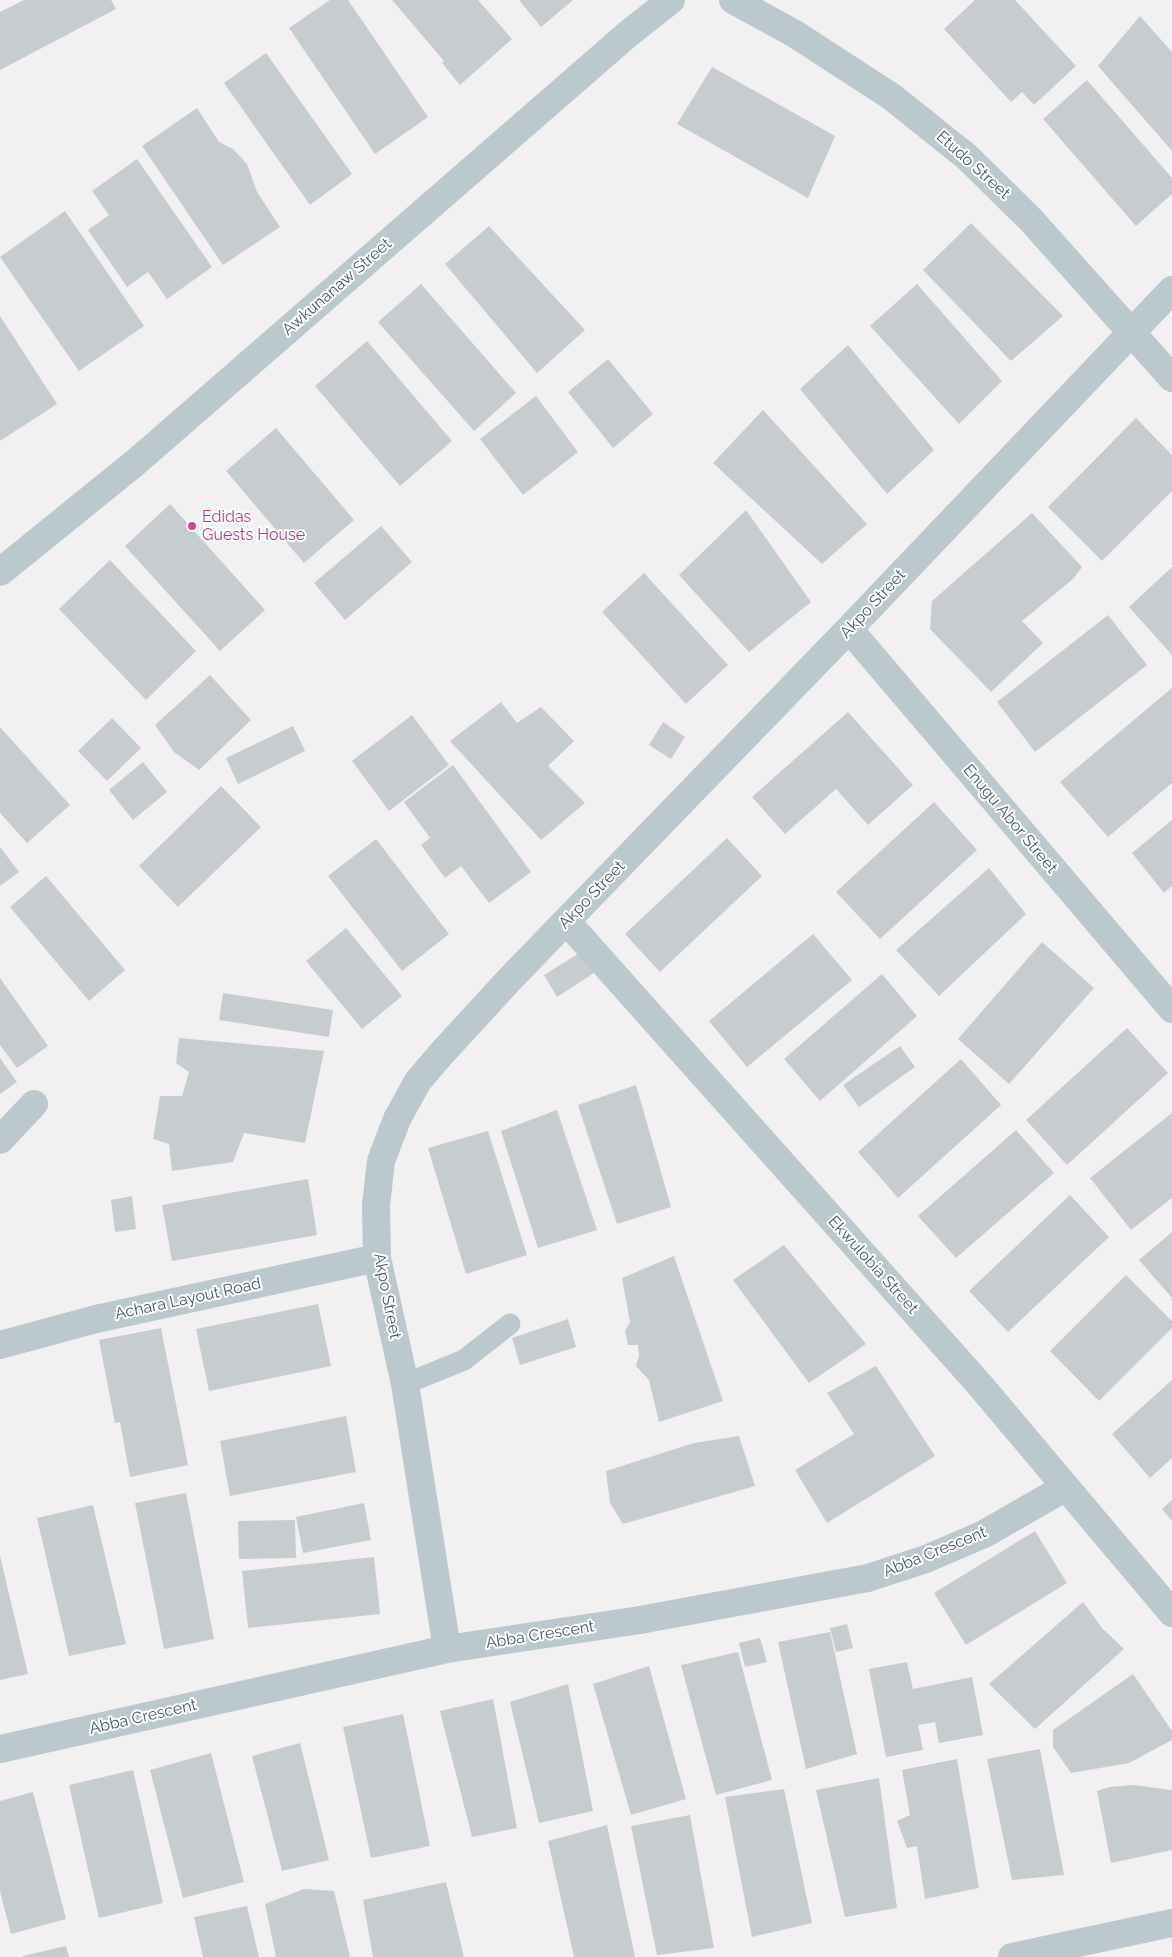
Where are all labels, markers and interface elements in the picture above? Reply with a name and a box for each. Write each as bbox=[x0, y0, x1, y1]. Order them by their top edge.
street label: Etudo Street bbox=[932, 127, 1014, 203]
street label: Awkunanaw Street bbox=[278, 234, 396, 340]
place label: Edidas Guests House bbox=[202, 507, 305, 545]
marker: Edidas Guests House bbox=[186, 520, 198, 532]
street label: Akpo Street bbox=[836, 566, 910, 642]
street label: Enugu Abor Street bbox=[959, 761, 1061, 877]
street label: Akpo Street bbox=[555, 857, 629, 933]
street label: Ekwulobia Street bbox=[824, 1212, 922, 1318]
street label: Akpo Street bbox=[369, 1251, 405, 1341]
street label: Achara Layout Road bbox=[113, 1274, 263, 1324]
street label: Abba Crescent bbox=[881, 1523, 989, 1581]
street label: Abba Crescent bbox=[484, 1617, 596, 1653]
street label: Abba Crescent bbox=[87, 1695, 199, 1739]

